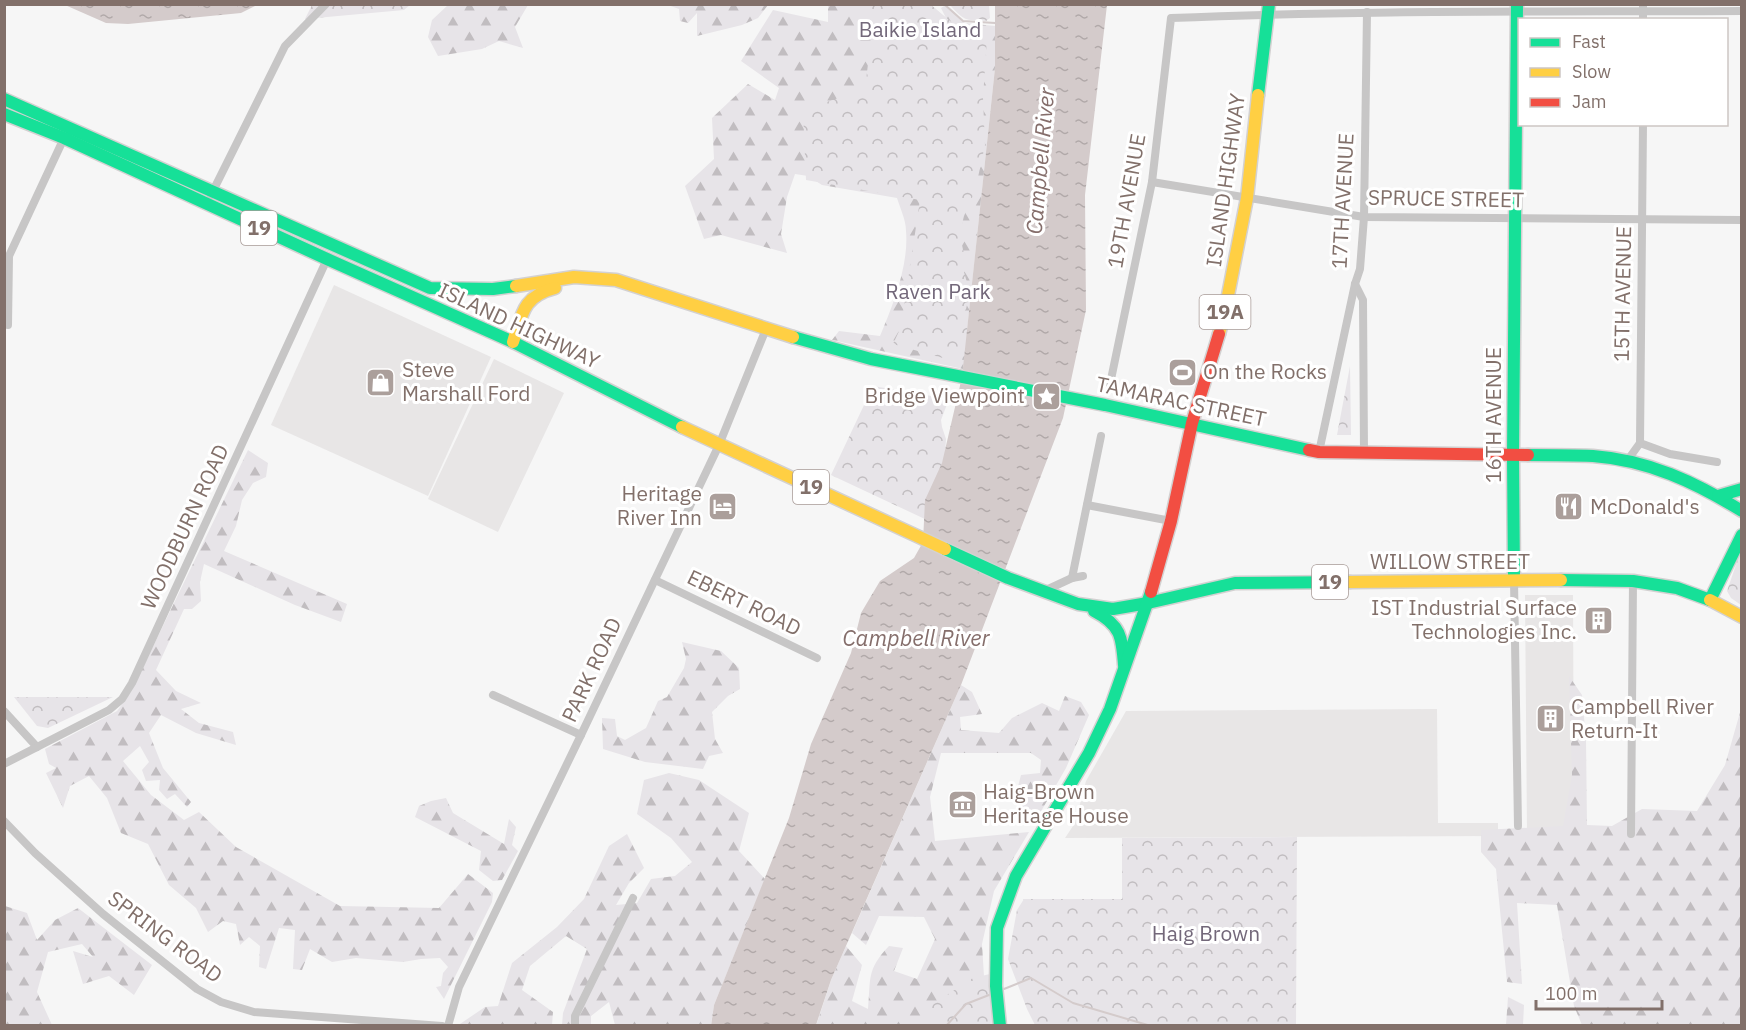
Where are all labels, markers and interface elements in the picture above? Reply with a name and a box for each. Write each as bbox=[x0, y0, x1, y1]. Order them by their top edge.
park label: Baikie Island bbox=[859, 15, 981, 43]
legend bbox=[1518, 18, 1728, 126]
text: Fast bbox=[1572, 30, 1606, 53]
text: Slow bbox=[1572, 60, 1611, 83]
water label: Campbell River bbox=[1019, 86, 1060, 235]
text: Jam bbox=[1572, 90, 1607, 113]
street label: ISLAND HIGHWAY bbox=[1199, 91, 1251, 268]
street label: 19TH AVENUE bbox=[1100, 131, 1152, 270]
street label: 17TH AVENUE bbox=[1324, 132, 1360, 270]
street label: SPRUCE STREET bbox=[1368, 183, 1524, 213]
road number: 19 bbox=[241, 211, 277, 245]
street label: 15TH AVENUE bbox=[1607, 226, 1637, 362]
street label: ISLAND HIGHWAY bbox=[434, 275, 605, 375]
park label: Raven Park bbox=[885, 277, 991, 305]
road number: 19A bbox=[1200, 295, 1250, 329]
street label: 16TH AVENUE bbox=[1479, 347, 1507, 483]
place label: Steve Marshall Ford bbox=[402, 355, 530, 407]
sports icon: On the Rocks bbox=[1166, 356, 1198, 388]
place label: On the Rocks bbox=[1203, 357, 1327, 385]
shop icon: Steve Marshall Ford bbox=[365, 366, 397, 398]
street label: TAMARAC STREET bbox=[1094, 369, 1269, 433]
place icon: Bridge Viewpoint bbox=[1030, 380, 1062, 412]
place label: Bridge Viewpoint bbox=[865, 381, 1025, 409]
street label: WOODBURN ROAD bbox=[134, 440, 235, 614]
road number: 19 bbox=[793, 470, 829, 504]
place label: Heritage River Inn bbox=[617, 479, 702, 531]
hotel icon: Heritage River Inn bbox=[707, 490, 739, 522]
restaurant icon: McDonald's bbox=[1553, 491, 1585, 523]
place label: McDonald's bbox=[1590, 492, 1700, 520]
street label: WILLOW STREET bbox=[1370, 547, 1530, 575]
street label: EBERT ROAD bbox=[683, 562, 806, 642]
road number: 19 bbox=[1312, 565, 1348, 599]
place label: IST Industrial Surface Technologies Inc. bbox=[1371, 593, 1577, 645]
building icon: IST Industrial Surface Technologies Inc. bbox=[1582, 604, 1614, 636]
street label: PARK ROAD bbox=[555, 613, 628, 726]
water label: Campbell River bbox=[843, 623, 990, 652]
place label: Campbell River Return-It bbox=[1571, 692, 1714, 744]
building icon: Campbell River Return-It bbox=[1534, 703, 1566, 735]
place label: Haig-Brown Heritage House bbox=[983, 777, 1129, 829]
museum icon: Haig-Brown Heritage House bbox=[946, 788, 978, 820]
street label: SPRING ROAD bbox=[103, 884, 229, 988]
park label: Haig Brown bbox=[1152, 919, 1260, 947]
scale bar bbox=[1536, 973, 1662, 1011]
text: 100 m bbox=[1545, 982, 1597, 1005]

